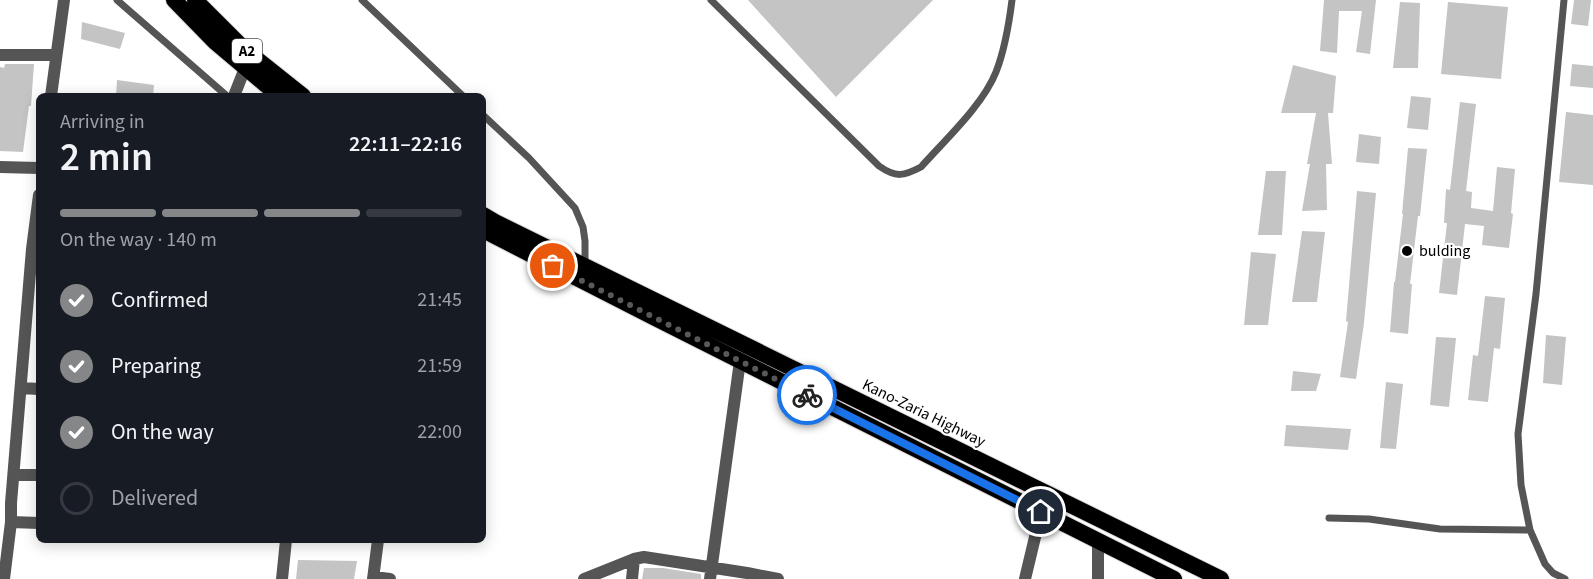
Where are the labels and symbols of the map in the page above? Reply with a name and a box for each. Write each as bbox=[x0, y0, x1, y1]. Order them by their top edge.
road number: A2 bbox=[232, 39, 262, 63]
pin bbox=[527, 240, 578, 291]
place label: bulding bbox=[1419, 240, 1470, 262]
marker: bulding bbox=[1400, 244, 1414, 258]
courier bbox=[777, 365, 837, 425]
street label: Kano-Zaria Highway bbox=[859, 374, 990, 453]
pin bbox=[1015, 486, 1066, 537]

